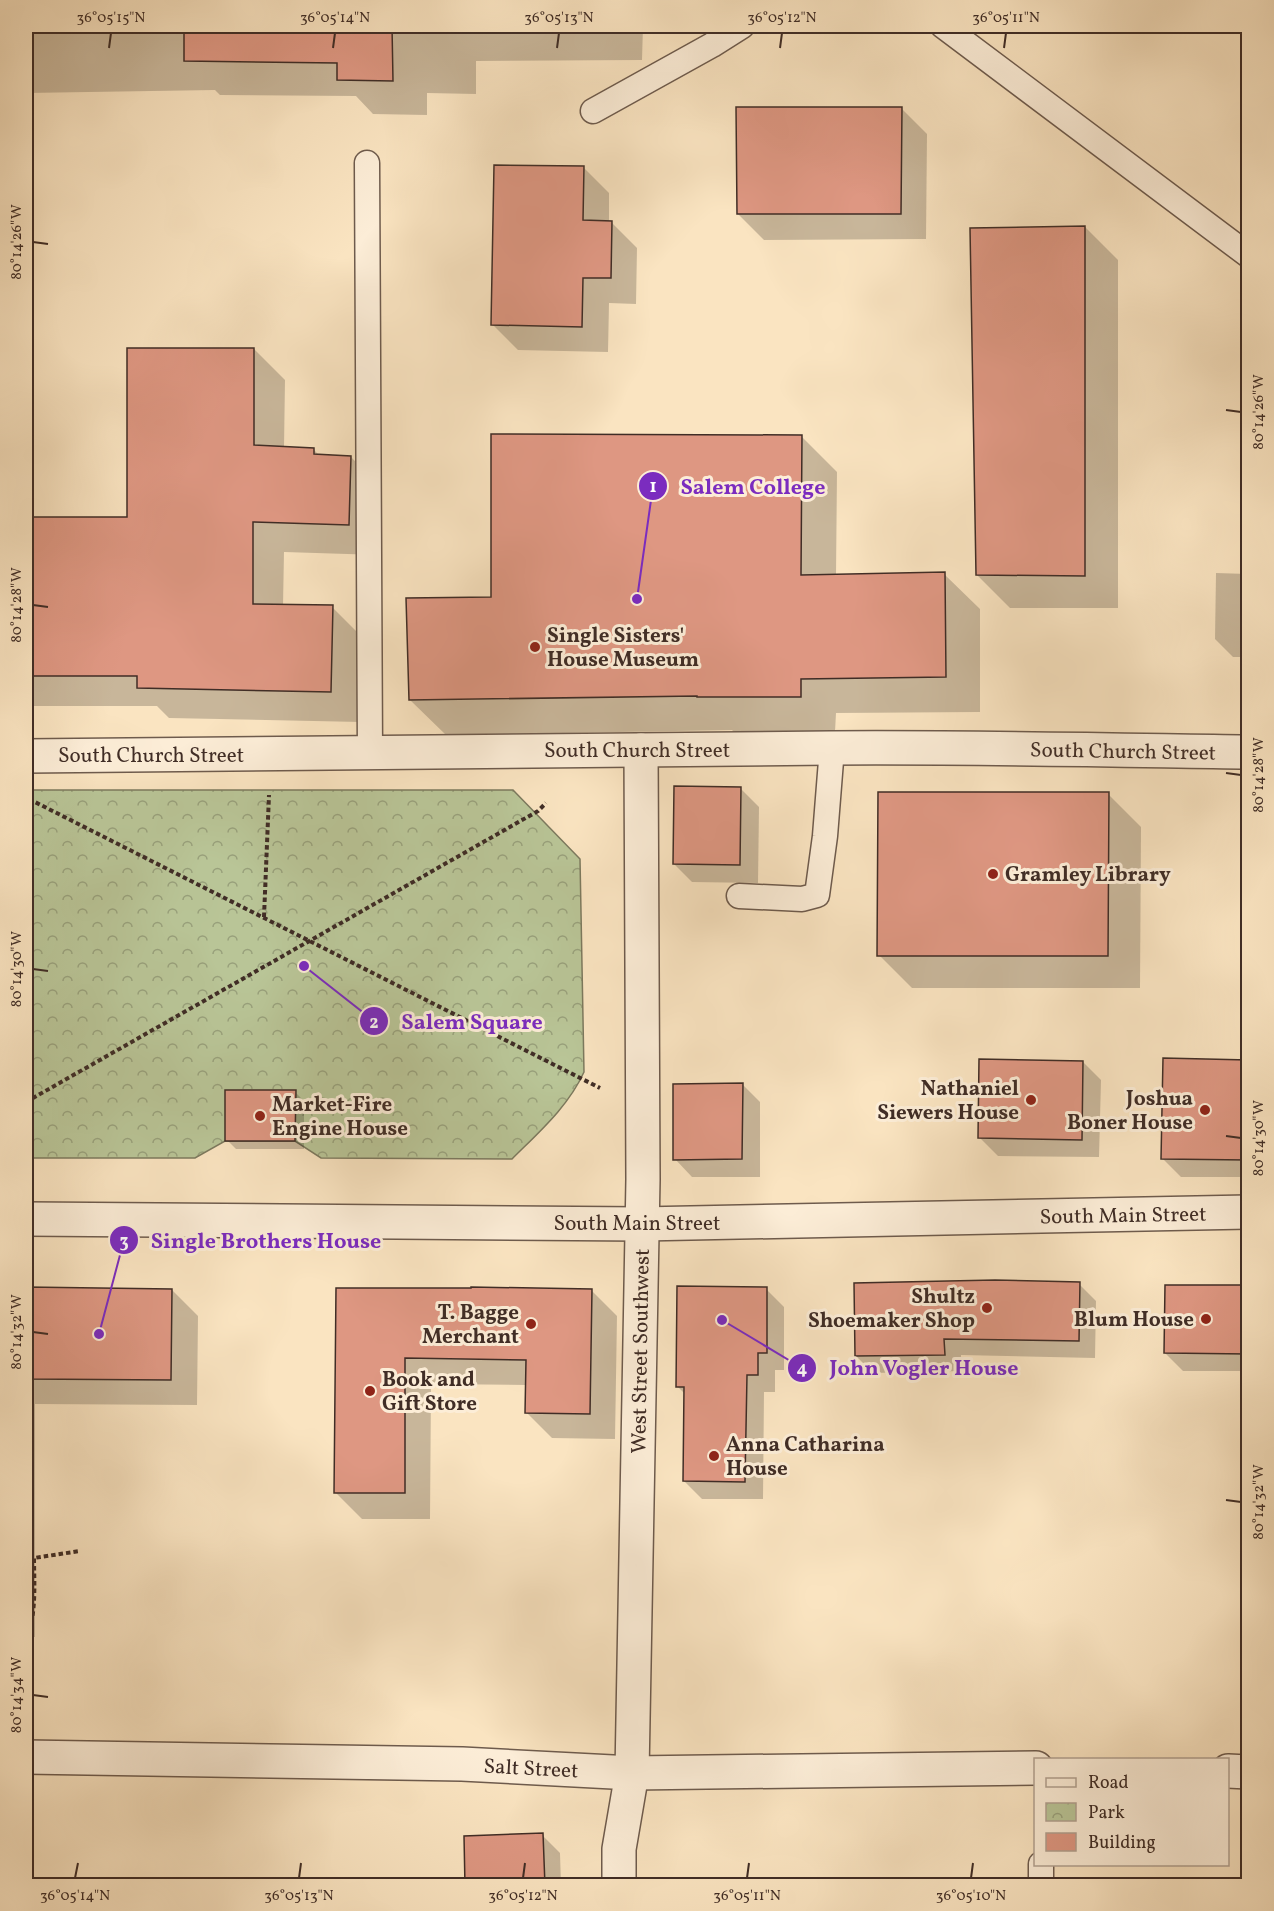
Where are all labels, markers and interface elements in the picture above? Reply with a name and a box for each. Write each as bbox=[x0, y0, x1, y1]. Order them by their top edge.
text: 36°05'15"N bbox=[77, 8, 145, 29]
text: 36°05'14"N bbox=[300, 8, 370, 29]
text: 36°05'13"N bbox=[524, 8, 594, 29]
text: 36°05'12"N bbox=[747, 8, 817, 29]
text: 36°05'11"N bbox=[972, 8, 1040, 29]
text: 80°14'26"W bbox=[7, 204, 28, 280]
text: 80°14'26"W bbox=[1249, 374, 1270, 450]
callout: Salem College bbox=[638, 466, 837, 506]
text: Salem College bbox=[681, 473, 825, 504]
text: 1 bbox=[649, 475, 657, 500]
text: 80°14'28"W bbox=[7, 567, 28, 643]
place label: Single Sisters' House Museum bbox=[547, 622, 699, 675]
marker: Single Sisters' House Museum bbox=[528, 640, 542, 654]
street label: South Church Street bbox=[1030, 736, 1216, 769]
street label: South Church Street bbox=[544, 737, 730, 766]
text: 80°14'28"W bbox=[1249, 737, 1270, 813]
street label: South Church Street bbox=[58, 742, 244, 771]
place label: Gramley Library bbox=[1005, 861, 1171, 890]
marker: Gramley Library bbox=[986, 867, 1000, 881]
text: 80°14'30"W bbox=[7, 931, 28, 1007]
callout: Salem Square bbox=[359, 1001, 555, 1041]
text: Salem Square bbox=[401, 1008, 543, 1039]
text: 2 bbox=[369, 1011, 379, 1036]
place label: Nathaniel Siewers House bbox=[877, 1075, 1019, 1128]
place label: Joshua Boner House bbox=[1067, 1085, 1193, 1138]
place label: Market-Fire Engine House bbox=[272, 1091, 408, 1144]
marker: Nathaniel Siewers House bbox=[1024, 1093, 1038, 1107]
text: 80°14'30"W bbox=[1249, 1100, 1270, 1176]
marker: Joshua Boner House bbox=[1198, 1103, 1212, 1117]
marker: Market-Fire Engine House bbox=[253, 1109, 267, 1123]
street label: South Main Street bbox=[1039, 1201, 1207, 1232]
street label: South Main Street bbox=[554, 1210, 720, 1239]
callout: Single Brothers House bbox=[109, 1220, 393, 1260]
text: Single Brothers House bbox=[151, 1227, 381, 1258]
text: 3 bbox=[119, 1230, 129, 1255]
street label: West Street Southwest bbox=[625, 1248, 658, 1454]
place label: Shultz Shoemaker Shop bbox=[808, 1283, 975, 1336]
text: 80°14'32"W bbox=[7, 1294, 28, 1370]
place label: T. Bagge Merchant bbox=[422, 1299, 519, 1352]
marker: Shultz Shoemaker Shop bbox=[980, 1301, 994, 1315]
place label: Blum House bbox=[1074, 1306, 1194, 1335]
marker: Blum House bbox=[1199, 1312, 1213, 1326]
marker: T. Bagge Merchant bbox=[524, 1317, 538, 1331]
callout: John Vogler House bbox=[787, 1348, 1030, 1388]
text: John Vogler House bbox=[829, 1354, 1018, 1385]
text: 4 bbox=[797, 1357, 808, 1382]
place label: Book and Gift Store bbox=[382, 1366, 477, 1419]
marker: Book and Gift Store bbox=[363, 1384, 377, 1398]
place label: Anna Catharina House bbox=[726, 1431, 885, 1484]
marker: Anna Catharina House bbox=[707, 1449, 721, 1463]
text: 80°14'32"W bbox=[1249, 1464, 1270, 1540]
text: 80°14'34"W bbox=[7, 1657, 28, 1733]
street label: Salt Street bbox=[483, 1753, 579, 1786]
legend bbox=[1034, 1758, 1229, 1866]
text: Road bbox=[1088, 1771, 1129, 1796]
text: Park bbox=[1088, 1801, 1125, 1826]
text: Building bbox=[1088, 1831, 1156, 1856]
text: 36°05'14"N bbox=[40, 1886, 110, 1907]
text: 36°05'13"N bbox=[264, 1886, 334, 1907]
text: 36°05'12"N bbox=[488, 1886, 558, 1907]
text: 36°05'11"N bbox=[713, 1886, 781, 1907]
text: 36°05'10"N bbox=[936, 1886, 1006, 1907]

